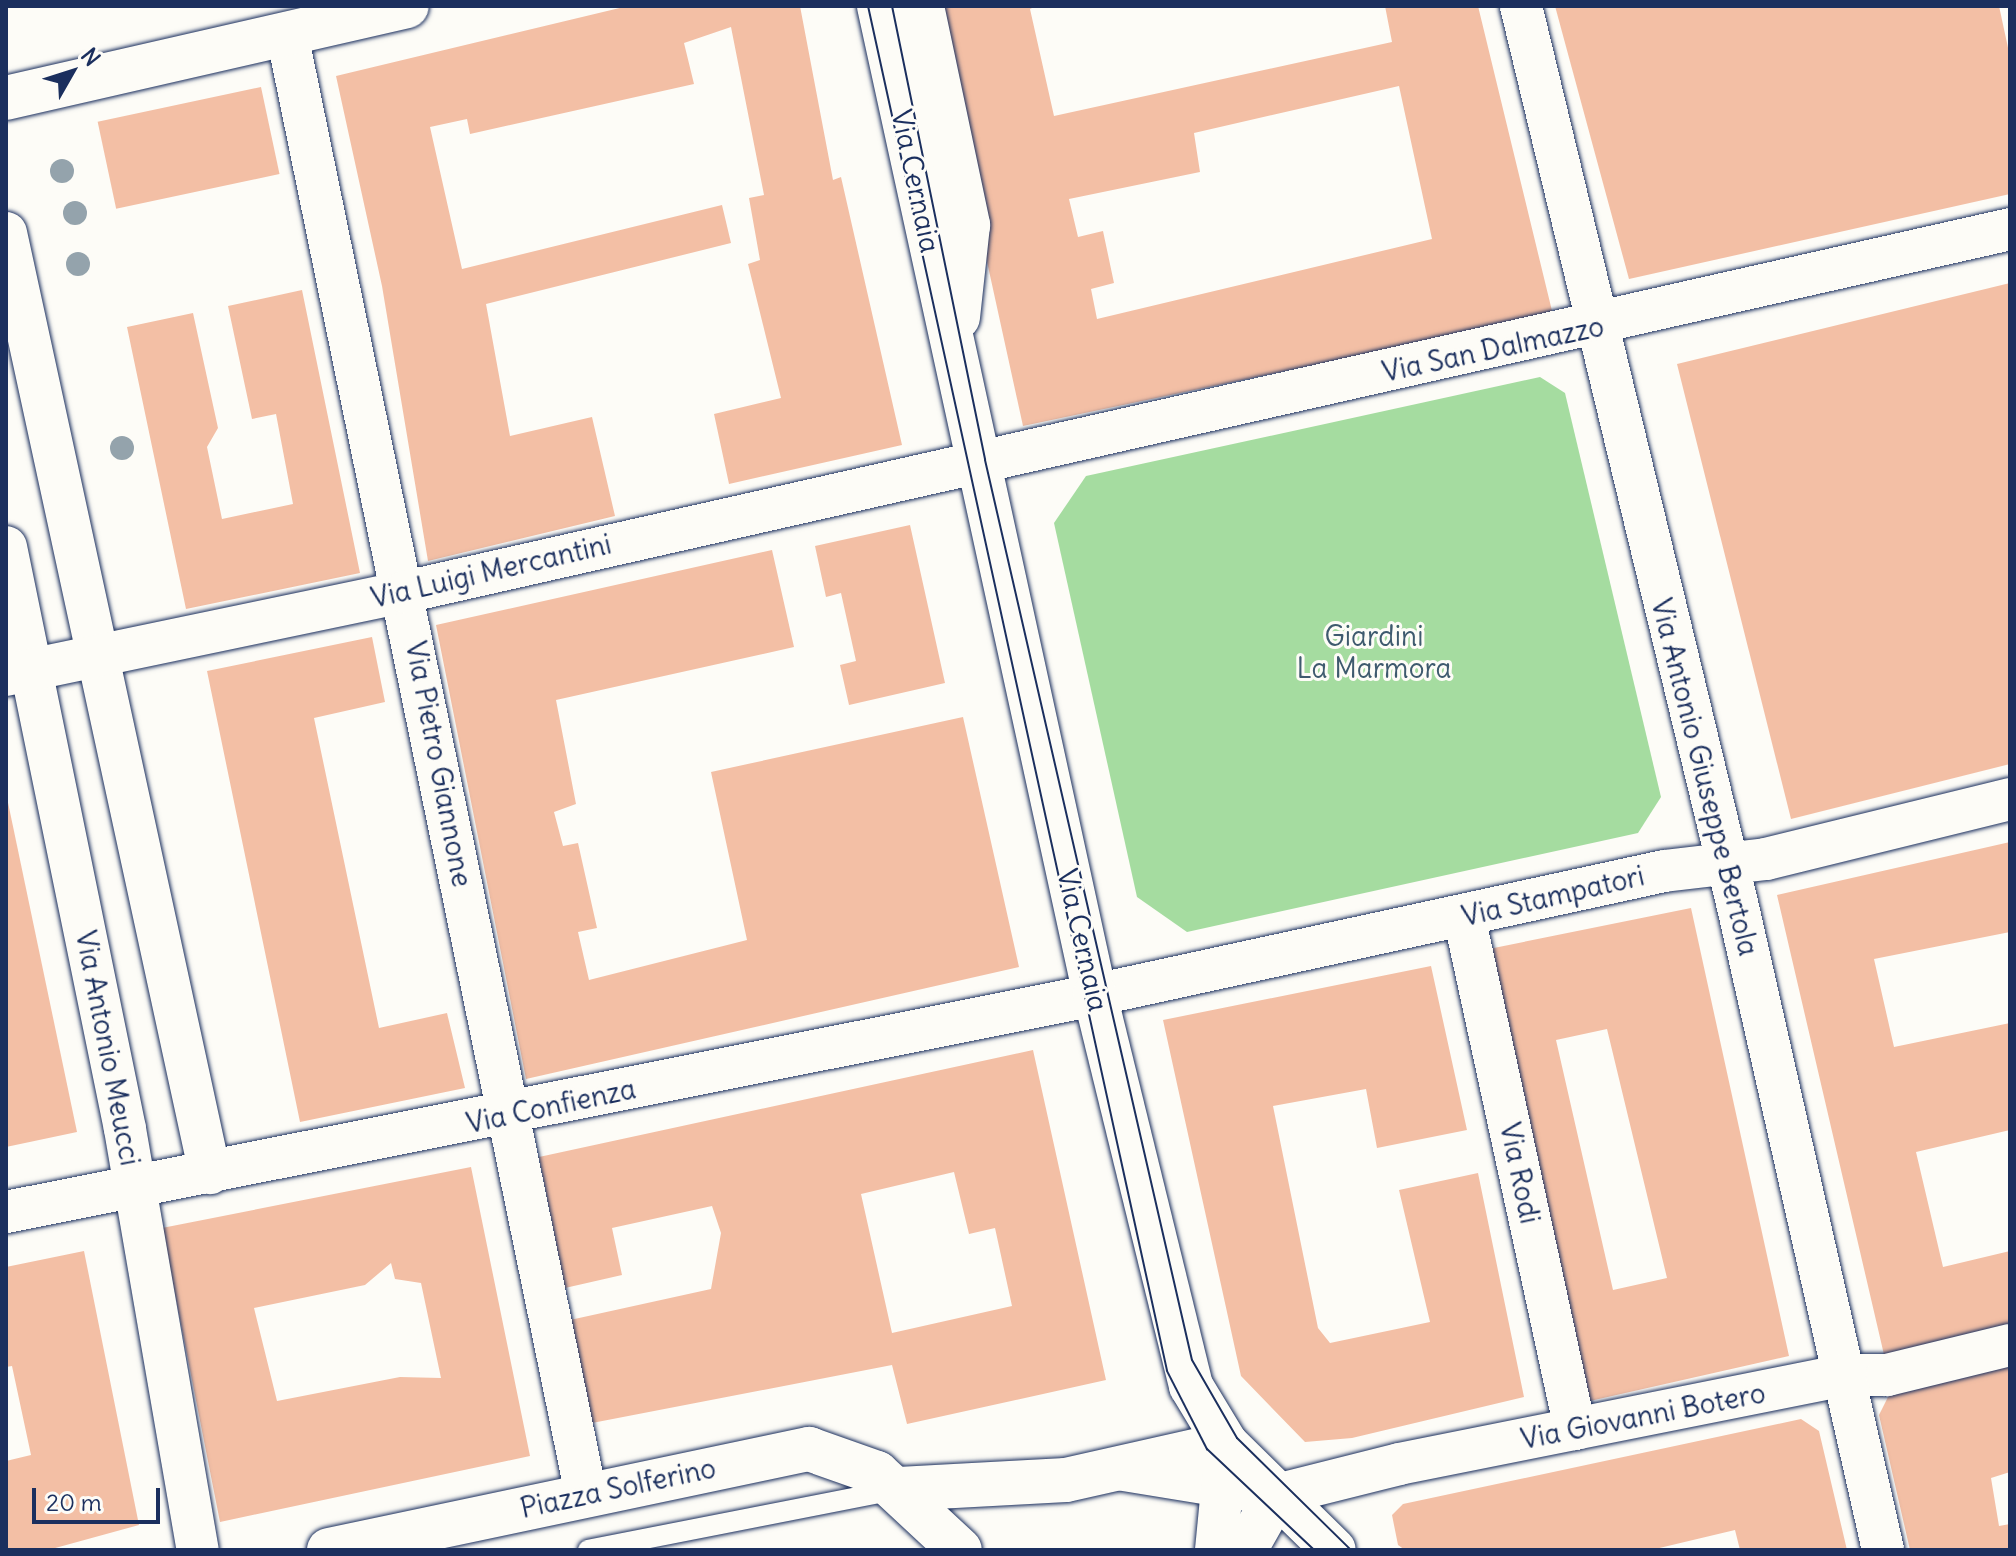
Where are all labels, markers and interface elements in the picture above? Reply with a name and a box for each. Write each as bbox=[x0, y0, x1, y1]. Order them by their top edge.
north arrow bbox=[32, 32, 112, 112]
text: N bbox=[75, 42, 106, 72]
street label: Via Cernaia bbox=[884, 107, 948, 255]
street label: Via San Dalmazzo bbox=[1379, 309, 1607, 389]
street label: Via Luigi Mercantini bbox=[368, 527, 614, 615]
street label: Via Antonio Giuseppe Bertola bbox=[1644, 595, 1766, 959]
park label: Giardini La Marmora bbox=[1296, 619, 1452, 685]
street label: Via Pietro Giannone bbox=[399, 638, 479, 890]
street label: Via Stampatori bbox=[1458, 859, 1648, 933]
street label: Via Cernaia bbox=[1050, 866, 1116, 1014]
street label: Via Antonio Meucci bbox=[69, 928, 147, 1168]
street label: Via Confienza bbox=[463, 1072, 639, 1140]
street label: Via Rodi bbox=[1493, 1119, 1547, 1227]
street label: Via Giovanni Botero bbox=[1518, 1376, 1768, 1456]
street label: Piazza Solferino bbox=[517, 1451, 719, 1525]
scale bar bbox=[36, 1472, 164, 1522]
text: 20 m bbox=[46, 1487, 102, 1517]

